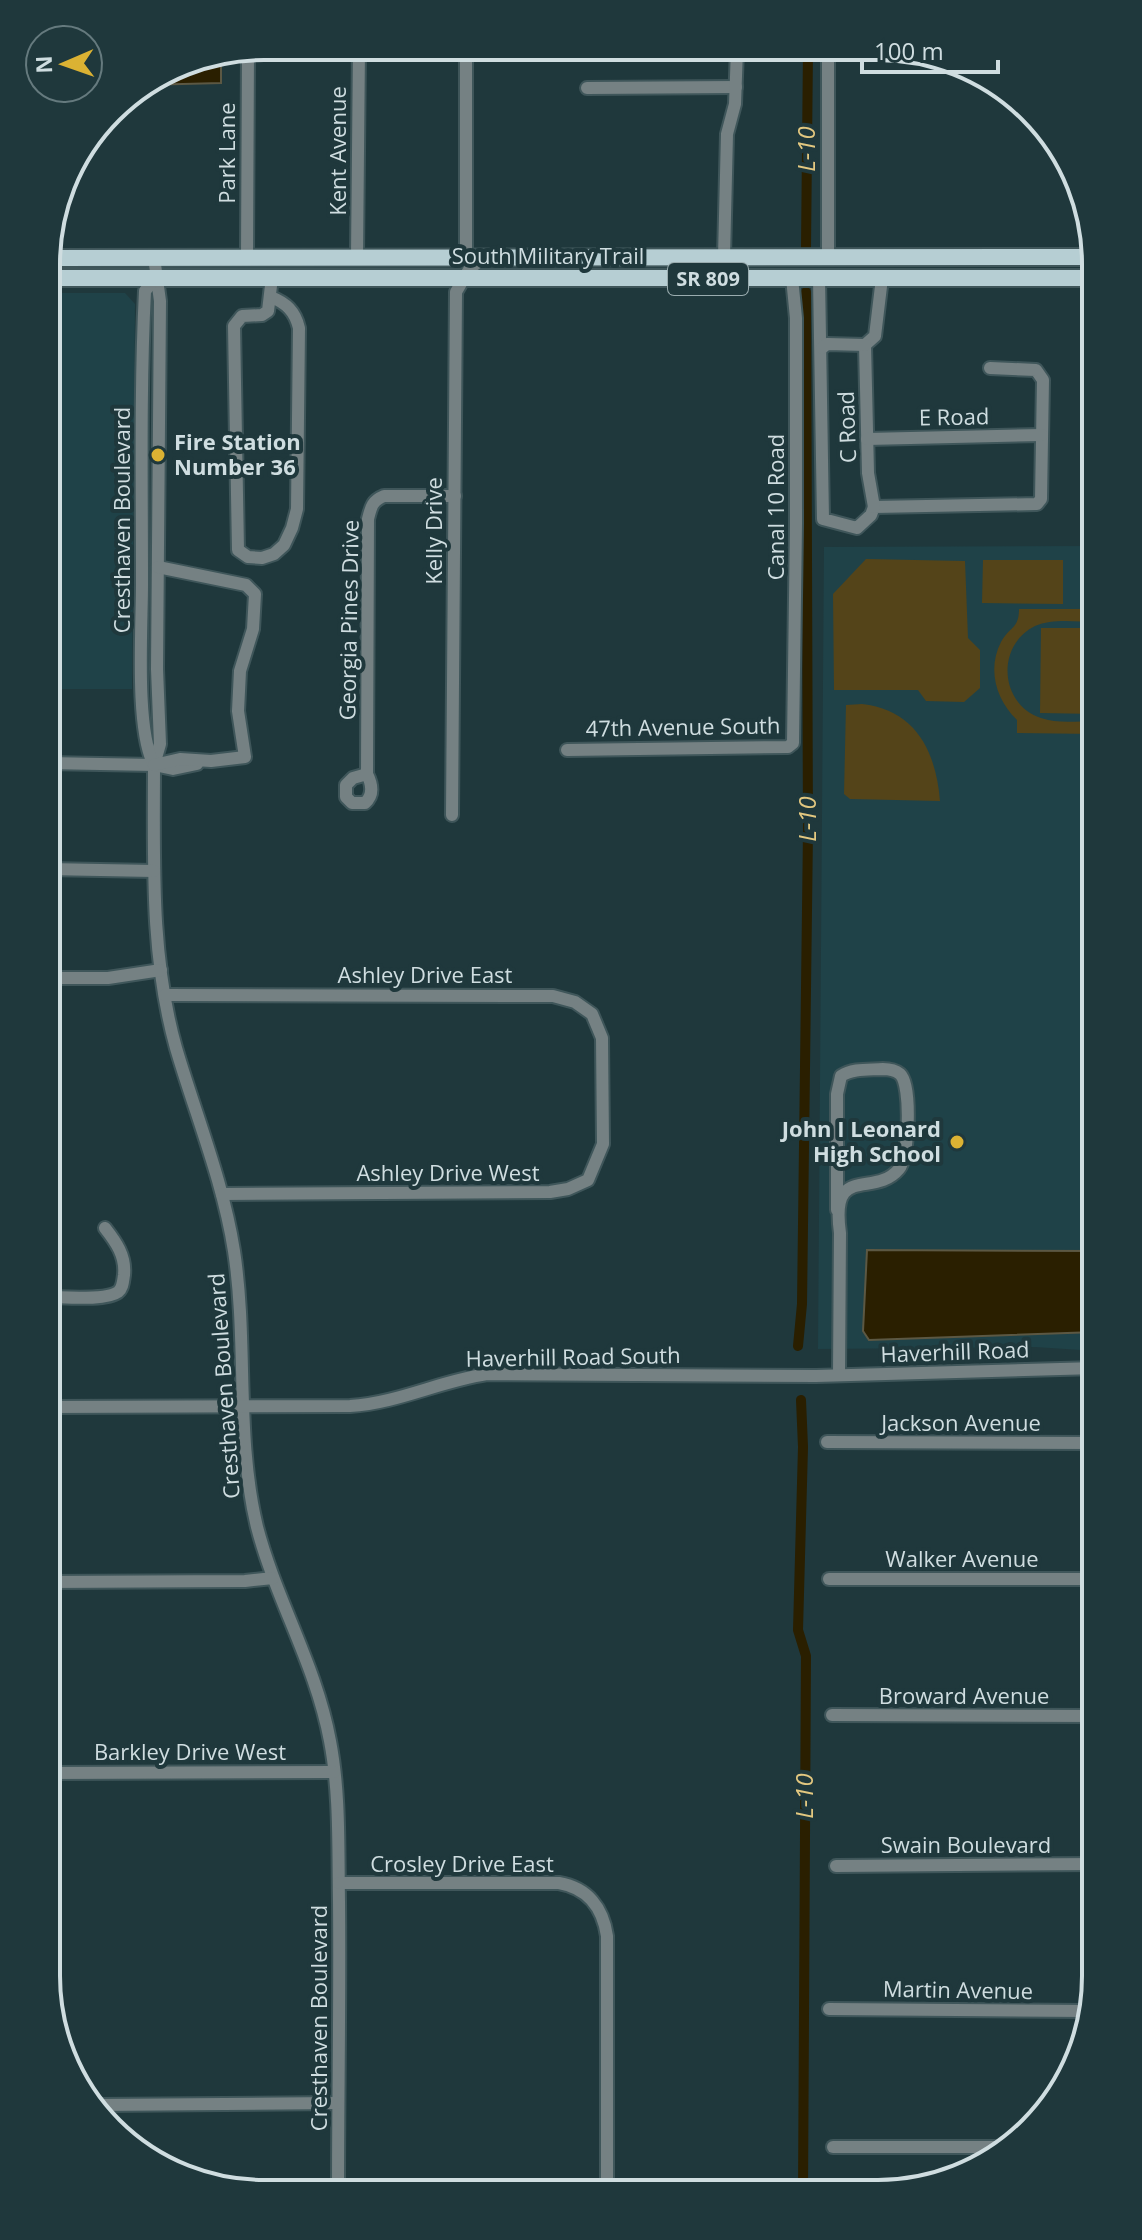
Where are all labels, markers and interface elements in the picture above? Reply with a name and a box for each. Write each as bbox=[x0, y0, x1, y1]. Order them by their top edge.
north arrow bbox=[24, 24, 104, 104]
scale bar bbox=[862, 24, 998, 74]
text: 100 m bbox=[874, 34, 944, 67]
text: N bbox=[28, 55, 58, 74]
street label: Kent Avenue bbox=[322, 86, 352, 216]
street label: Park Lane bbox=[211, 102, 241, 204]
water label: L-10 bbox=[789, 126, 822, 172]
street label: South Military Trail bbox=[452, 240, 644, 270]
road number: SR 809 bbox=[668, 263, 748, 295]
street label: C Road bbox=[830, 390, 862, 464]
street label: E Road bbox=[919, 400, 989, 432]
street label: Cresthaven Boulevard bbox=[106, 407, 136, 633]
place label: Fire Station Number 36 bbox=[174, 426, 301, 481]
street label: Canal 10 Road bbox=[760, 434, 790, 580]
marker: Fire Station Number 36 bbox=[149, 446, 167, 464]
street label: Kelly Drive bbox=[418, 477, 448, 585]
street label: Georgia Pines Drive bbox=[331, 519, 365, 721]
street label: 47th Avenue South bbox=[585, 709, 781, 743]
water label: L-10 bbox=[790, 796, 823, 842]
street label: Ashley Drive East bbox=[338, 959, 513, 989]
place label: John I Leonard High School bbox=[780, 1113, 941, 1168]
marker: John I Leonard High School bbox=[948, 1133, 966, 1151]
street label: Ashley Drive West bbox=[356, 1157, 540, 1187]
street label: Cresthaven Boulevard bbox=[200, 1272, 246, 1500]
street label: Haverhill Road bbox=[880, 1333, 1030, 1369]
street label: Haverhill Road South bbox=[465, 1339, 681, 1373]
street label: Jackson Avenue bbox=[879, 1407, 1041, 1437]
street label: Walker Avenue bbox=[885, 1543, 1039, 1573]
street label: Broward Avenue bbox=[879, 1680, 1049, 1710]
street label: Barkley Drive West bbox=[94, 1736, 286, 1766]
water label: L-10 bbox=[787, 1773, 820, 1819]
street label: Swain Boulevard bbox=[881, 1829, 1051, 1859]
street label: Crosley Drive East bbox=[370, 1848, 554, 1878]
street label: Cresthaven Boulevard bbox=[303, 1905, 333, 2131]
street label: Martin Avenue bbox=[883, 1973, 1033, 2005]

